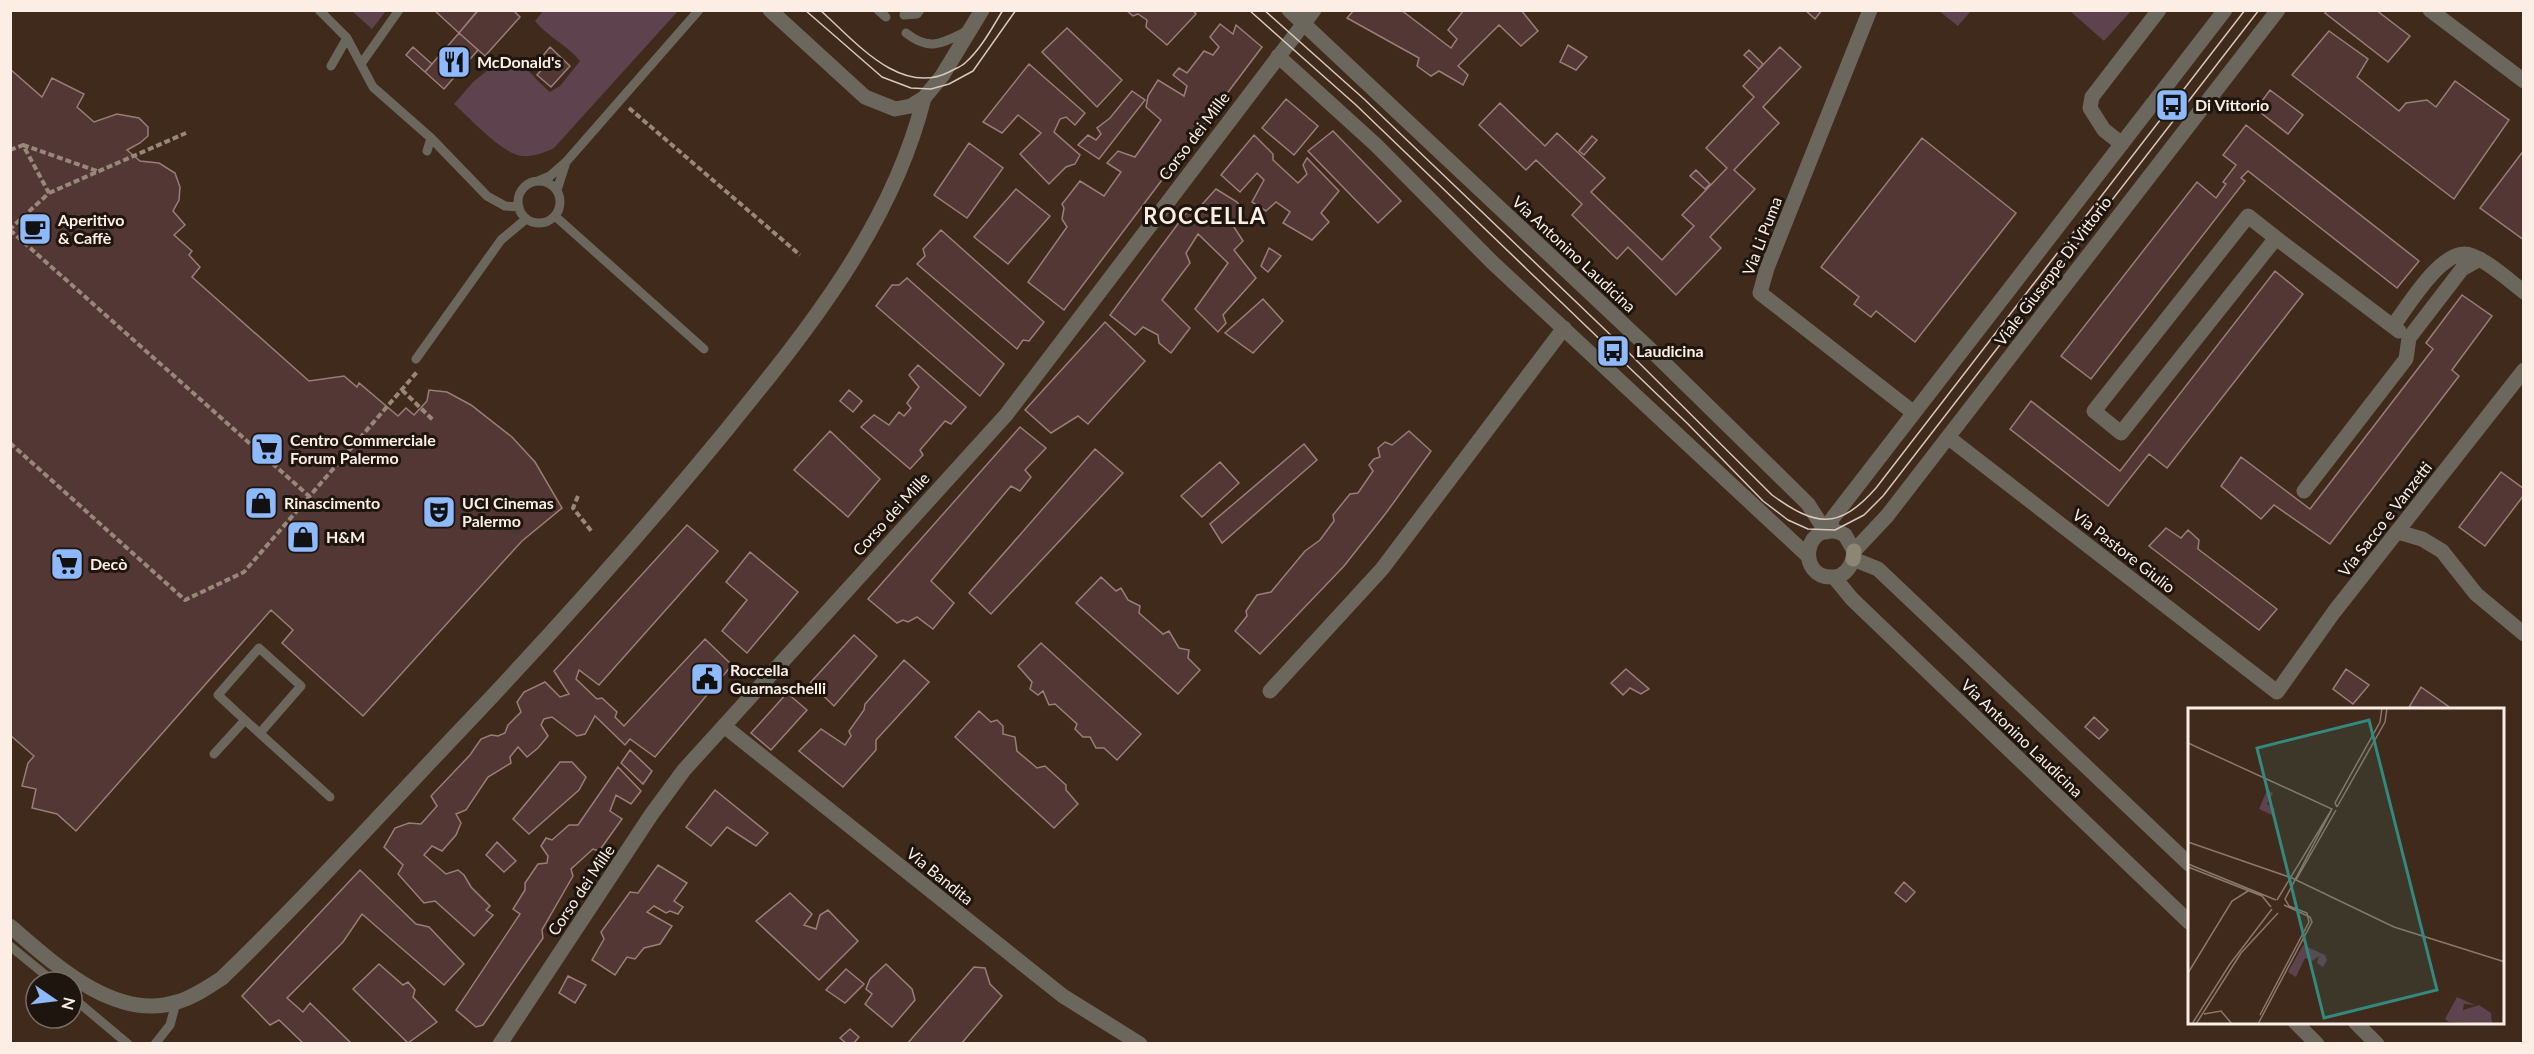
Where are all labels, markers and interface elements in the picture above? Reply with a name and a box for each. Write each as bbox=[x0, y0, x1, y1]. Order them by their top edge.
restaurant icon: McDonald's bbox=[436, 44, 472, 80]
place label: McDonald's bbox=[477, 52, 561, 71]
bus stop icon: Di Vittorio bbox=[2154, 87, 2190, 123]
street label: Corso dei Mille bbox=[1154, 88, 1233, 184]
place label: Di Vittorio bbox=[2195, 95, 2269, 114]
street label: Via Antonino Laudicina bbox=[1509, 192, 1640, 316]
street label: Viale Giuseppe Di Vittorio bbox=[1990, 192, 2115, 349]
street label: Via Li Puma bbox=[1738, 194, 1785, 278]
district label: ROCCELLA bbox=[1143, 202, 1267, 229]
place label: Aperitivo & Caffè bbox=[57, 210, 124, 247]
cafe icon: Aperitivo & Caffè bbox=[17, 211, 53, 247]
bus stop icon: Laudicina bbox=[1595, 333, 1631, 369]
place label: Laudicina bbox=[1636, 341, 1704, 360]
place label: Centro Commerciale Forum Palermo bbox=[290, 430, 436, 467]
supermarket icon: Centro Commerciale Forum Palermo bbox=[249, 431, 285, 467]
street label: Via Sacco e Vanzetti bbox=[2334, 457, 2435, 580]
street label: Corso dei Mille bbox=[848, 468, 933, 559]
shop icon: Rinascimento bbox=[243, 485, 279, 521]
place label: Rinascimento bbox=[284, 493, 380, 512]
place label: UCI Cinemas Palermo bbox=[462, 493, 554, 530]
theatre icon: UCI Cinemas Palermo bbox=[421, 494, 457, 530]
street label: Via Pastore Giulio bbox=[2069, 505, 2179, 597]
shop icon: H&M bbox=[285, 519, 321, 555]
place label: H&M bbox=[326, 527, 365, 546]
supermarket icon: Decò bbox=[49, 546, 85, 582]
place label: Decò bbox=[90, 554, 127, 573]
place label: Roccella Guarnaschelli bbox=[730, 660, 826, 697]
public building icon: Roccella Guarnaschelli bbox=[689, 661, 725, 697]
street label: Via Antonino Laudicina bbox=[1958, 675, 2087, 801]
inset map bbox=[2188, 708, 2504, 1024]
street label: Corso dei Mille bbox=[543, 841, 618, 939]
street label: Via Bandita bbox=[903, 843, 978, 908]
north arrow bbox=[24, 970, 84, 1030]
text: N bbox=[58, 995, 80, 1012]

